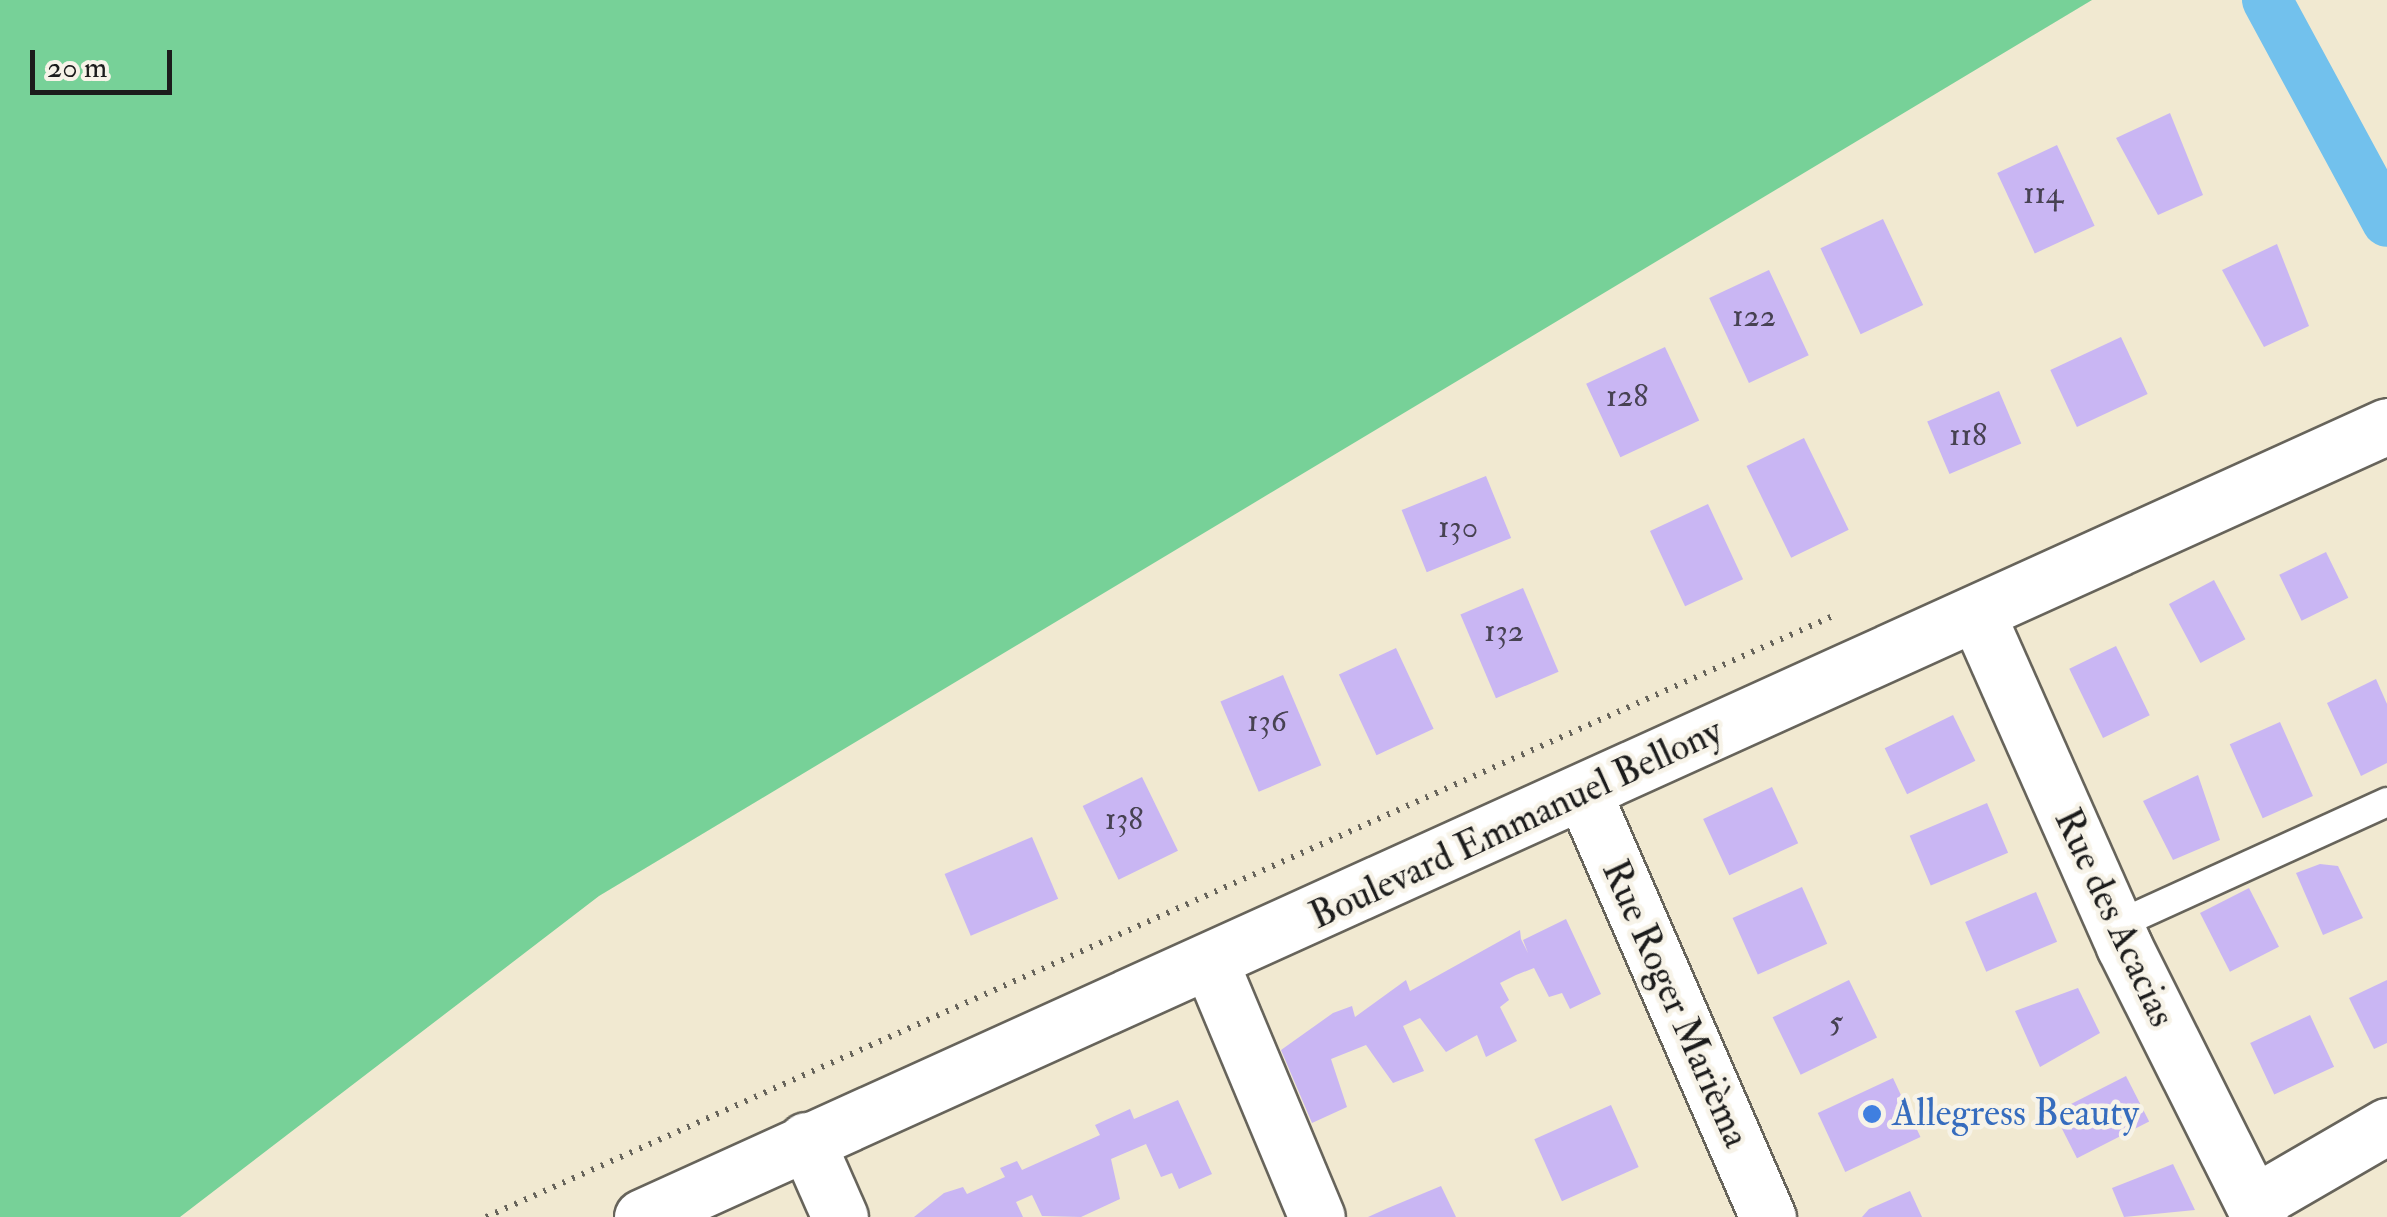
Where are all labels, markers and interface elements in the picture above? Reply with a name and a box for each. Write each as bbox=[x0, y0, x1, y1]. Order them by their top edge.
scale bar bbox=[35, 30, 178, 92]
text: 20 m bbox=[47, 49, 107, 86]
house number: 114 bbox=[2023, 174, 2063, 212]
house number: 122 bbox=[1732, 297, 1776, 335]
house number: 128 bbox=[1606, 377, 1648, 415]
house number: 118 bbox=[1949, 416, 1987, 454]
house number: 130 bbox=[1438, 508, 1478, 546]
house number: 132 bbox=[1484, 612, 1524, 650]
house number: 136 bbox=[1247, 702, 1287, 740]
street label: Boulevard Emmanuel Bellony bbox=[1303, 708, 1729, 940]
house number: 138 bbox=[1105, 800, 1143, 838]
street label: Rue des Acacias bbox=[2044, 802, 2184, 1034]
street label: Rue Roger Marièma bbox=[1591, 853, 1759, 1155]
house number: 5 bbox=[1829, 1003, 1843, 1041]
place label: Allegress Beauty bbox=[1892, 1091, 2139, 1137]
marker: Allegress Beauty bbox=[1861, 1103, 1883, 1125]

